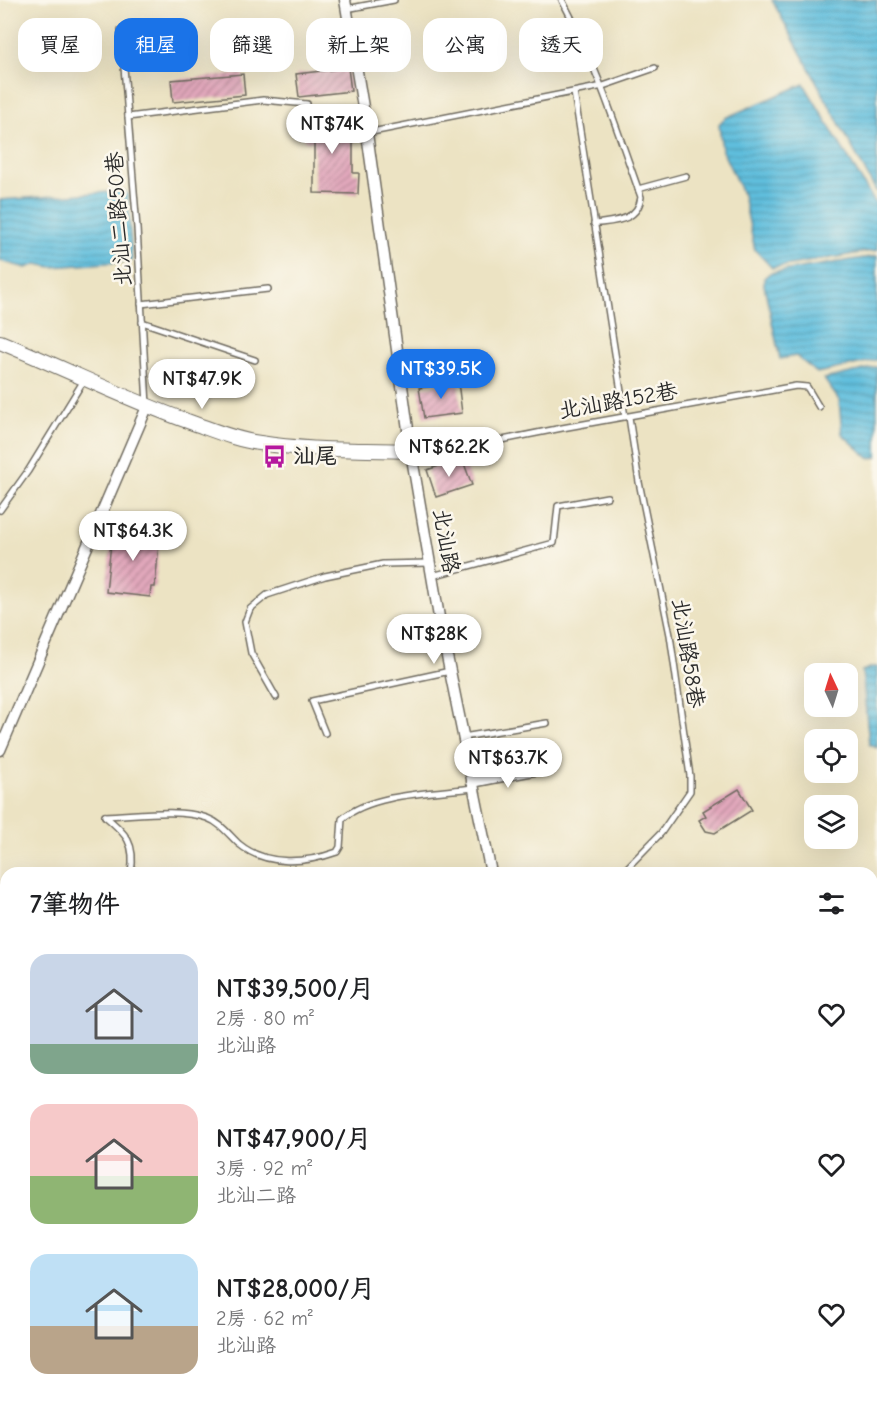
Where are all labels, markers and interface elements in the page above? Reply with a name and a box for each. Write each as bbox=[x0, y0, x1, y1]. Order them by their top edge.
chip: 買屋 bbox=[18, 18, 102, 72]
chip: 租屋 bbox=[114, 18, 198, 72]
chip: 篩選 bbox=[210, 18, 294, 72]
chip: 新上架 bbox=[306, 18, 411, 72]
chip: 公寓 bbox=[423, 18, 507, 72]
chip: 透天 bbox=[519, 18, 603, 72]
pin: NT$74K bbox=[283, 104, 381, 155]
text: NT$74K bbox=[300, 112, 364, 135]
street label: 北汕二路50巷 bbox=[101, 151, 137, 287]
pin: NT$39.5K bbox=[379, 349, 503, 400]
text: NT$39.5K bbox=[400, 357, 482, 380]
pin: NT$47.9K bbox=[140, 359, 264, 410]
text: NT$47.9K bbox=[162, 367, 242, 390]
street label: 北汕路152巷 bbox=[557, 378, 679, 424]
pin: NT$62.2K bbox=[387, 427, 511, 478]
text: NT$62.2K bbox=[409, 435, 489, 458]
bus stop icon: 汕尾 bbox=[262, 443, 288, 469]
place label: 汕尾 bbox=[293, 443, 337, 469]
street label: 北汕路 bbox=[427, 506, 465, 576]
pin: NT$64.3K bbox=[71, 511, 195, 562]
text: NT$64.3K bbox=[93, 519, 173, 542]
street label: 北汕路58巷 bbox=[666, 596, 710, 710]
pin: NT$28K bbox=[385, 614, 483, 665]
text: NT$28K bbox=[400, 622, 468, 645]
north arrow bbox=[804, 663, 858, 717]
map controls bbox=[804, 663, 858, 849]
button: locate bbox=[804, 729, 858, 783]
pin: NT$63.7K bbox=[446, 738, 570, 789]
text: NT$63.7K bbox=[468, 746, 548, 769]
button: layers bbox=[804, 795, 858, 849]
icon: filters bbox=[815, 887, 848, 920]
text: 7筆物件 bbox=[30, 890, 120, 920]
text: NT$39,500/月 bbox=[216, 974, 375, 1004]
icon: home bbox=[78, 978, 150, 1050]
icon: heart bbox=[815, 998, 848, 1031]
text: 2房 · 80 m² bbox=[216, 1007, 314, 1030]
text: 北汕路 bbox=[216, 1034, 276, 1057]
text: NT$47,900/月 bbox=[216, 1124, 372, 1154]
icon: home bbox=[78, 1128, 150, 1200]
icon: heart bbox=[815, 1148, 848, 1181]
text: 3房 · 92 m² bbox=[216, 1157, 312, 1180]
text: 北汕二路 bbox=[216, 1184, 296, 1207]
text: NT$28,000/月 bbox=[216, 1274, 375, 1304]
icon: home bbox=[78, 1278, 150, 1350]
icon: heart bbox=[815, 1298, 848, 1331]
text: 2房 · 62 m² bbox=[216, 1307, 313, 1330]
text: 北汕路 bbox=[216, 1334, 276, 1357]

